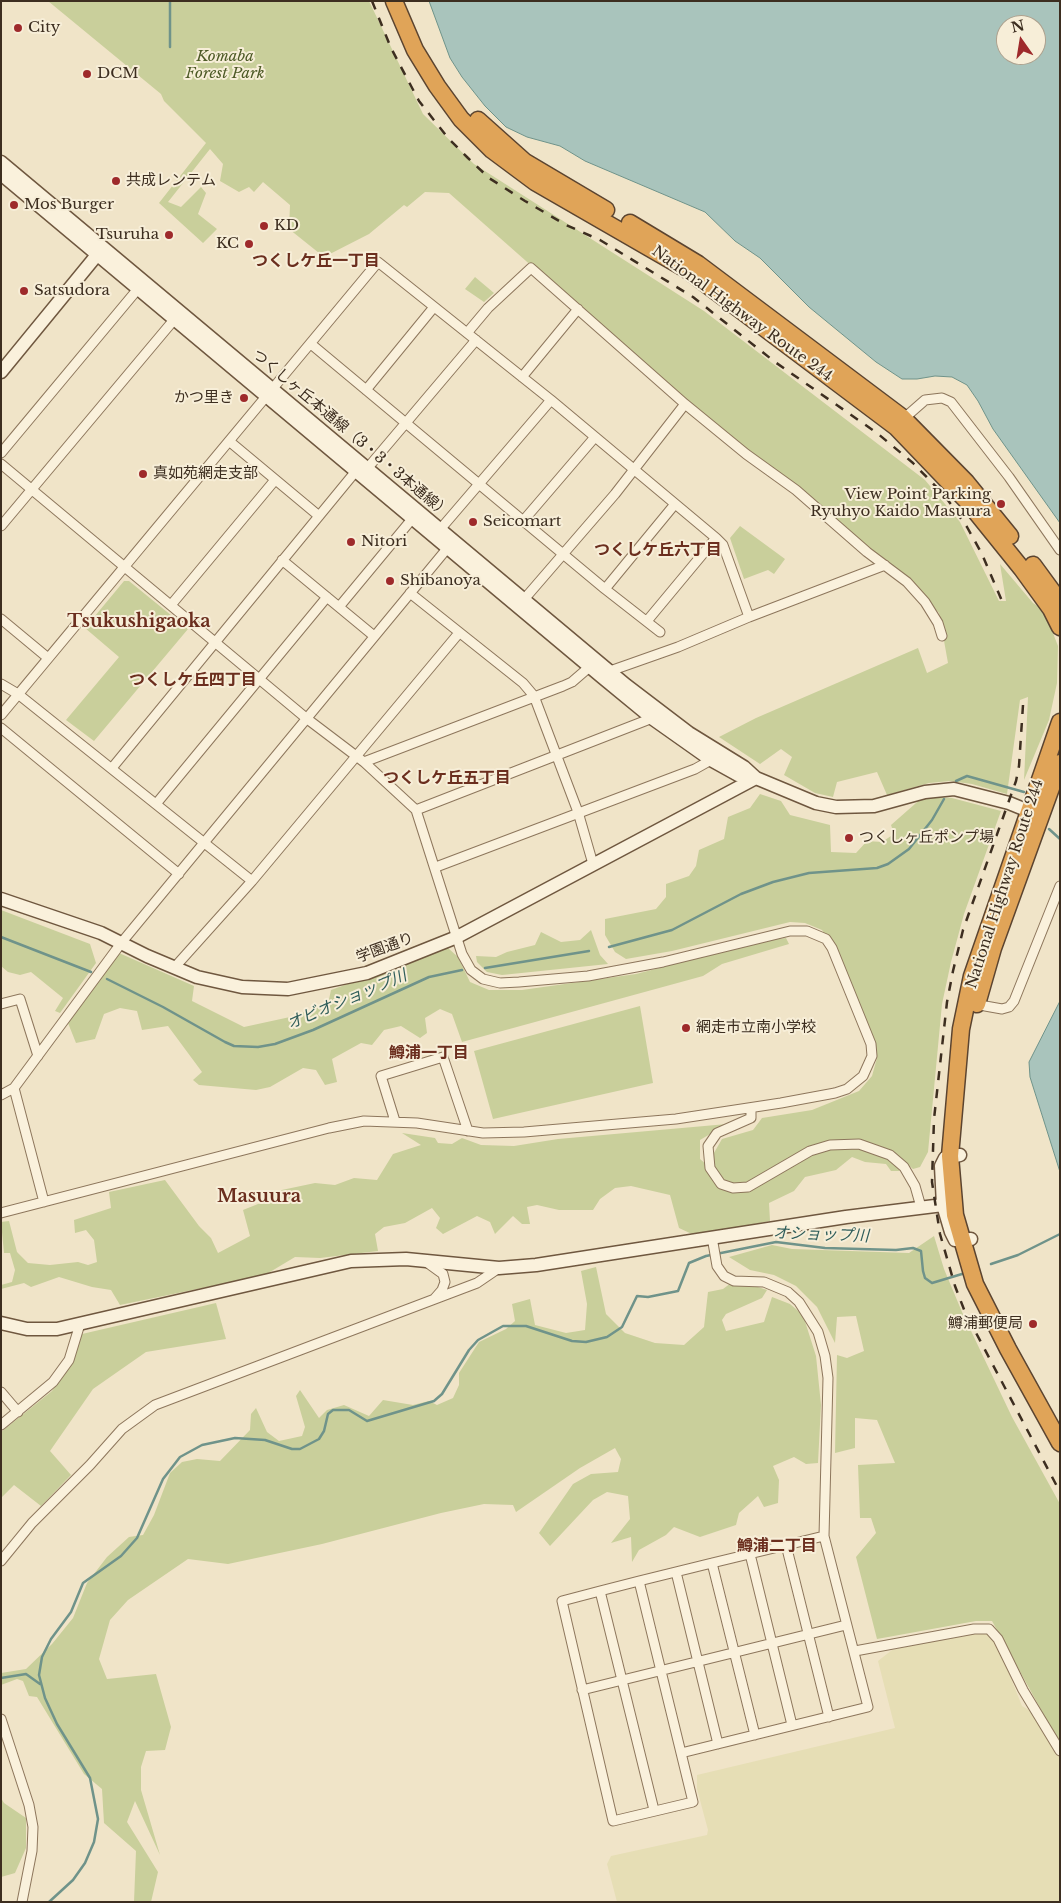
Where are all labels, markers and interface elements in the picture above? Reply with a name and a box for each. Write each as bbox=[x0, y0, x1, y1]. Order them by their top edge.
north arrow bbox=[996, 15, 1046, 65]
text: N bbox=[1009, 16, 1026, 37]
place label: City bbox=[28, 19, 60, 37]
marker: City bbox=[12, 22, 24, 34]
park label: Komaba Forest Park bbox=[186, 48, 264, 83]
place label: DCM bbox=[97, 65, 139, 83]
marker: DCM bbox=[81, 68, 93, 80]
place label: 共成レンテム bbox=[126, 172, 216, 190]
marker: 共成レンテム bbox=[110, 175, 122, 187]
place label: Mos Burger bbox=[24, 196, 114, 214]
marker: Mos Burger bbox=[8, 199, 20, 211]
place label: KD bbox=[274, 217, 299, 235]
marker: KD bbox=[258, 220, 270, 232]
place label: Tsuruha bbox=[96, 226, 159, 244]
marker: Tsuruha bbox=[163, 229, 175, 241]
place label: KC bbox=[216, 235, 239, 253]
marker: KC bbox=[243, 238, 255, 250]
street label: National Highway Route 244 bbox=[648, 242, 836, 386]
district label: つくしケ丘一丁目 bbox=[252, 251, 380, 271]
place label: Satsudora bbox=[34, 282, 110, 300]
marker: Satsudora bbox=[18, 285, 30, 297]
street label: つくしヶ丘本通線（3・3・3本通線） bbox=[248, 346, 454, 522]
place label: かつ里き bbox=[174, 389, 234, 407]
marker: かつ里き bbox=[238, 392, 250, 404]
place label: 真如苑網走支部 bbox=[153, 465, 258, 483]
marker: 真如苑網走支部 bbox=[137, 468, 149, 480]
place label: View Point Parking Ryuhyo Kaido Masuura bbox=[810, 486, 991, 521]
marker: View Point Parking Ryuhyo Kaido Masuura bbox=[995, 498, 1007, 510]
place label: Seicomart bbox=[483, 513, 561, 531]
marker: Seicomart bbox=[467, 516, 479, 528]
place label: Nitori bbox=[361, 533, 407, 551]
marker: Nitori bbox=[345, 536, 357, 548]
district label: つくしケ丘六丁目 bbox=[594, 540, 722, 560]
place label: Shibanoya bbox=[400, 572, 481, 590]
marker: Shibanoya bbox=[384, 575, 396, 587]
district label: Tsukushigaoka bbox=[67, 611, 211, 633]
district label: つくしケ丘四丁目 bbox=[129, 670, 257, 690]
district label: つくしケ丘五丁目 bbox=[383, 768, 511, 788]
street label: National Highway Route 244 bbox=[963, 777, 1047, 991]
place label: つくしヶ丘ポンプ場 bbox=[859, 829, 994, 847]
marker: つくしヶ丘ポンプ場 bbox=[843, 832, 855, 844]
street label: 学園通り bbox=[354, 929, 416, 967]
water label: オビオショップ川 bbox=[284, 966, 410, 1034]
place label: 網走市立南小学校 bbox=[696, 1019, 816, 1037]
marker: 網走市立南小学校 bbox=[680, 1022, 692, 1034]
district label: 鱒浦一丁目 bbox=[389, 1043, 469, 1063]
district label: Masuura bbox=[217, 1186, 301, 1208]
water label: オショップ川 bbox=[773, 1224, 869, 1246]
place label: 鱒浦郵便局 bbox=[948, 1315, 1023, 1333]
marker: 鱒浦郵便局 bbox=[1027, 1318, 1039, 1330]
district label: 鱒浦二丁目 bbox=[737, 1536, 817, 1556]

